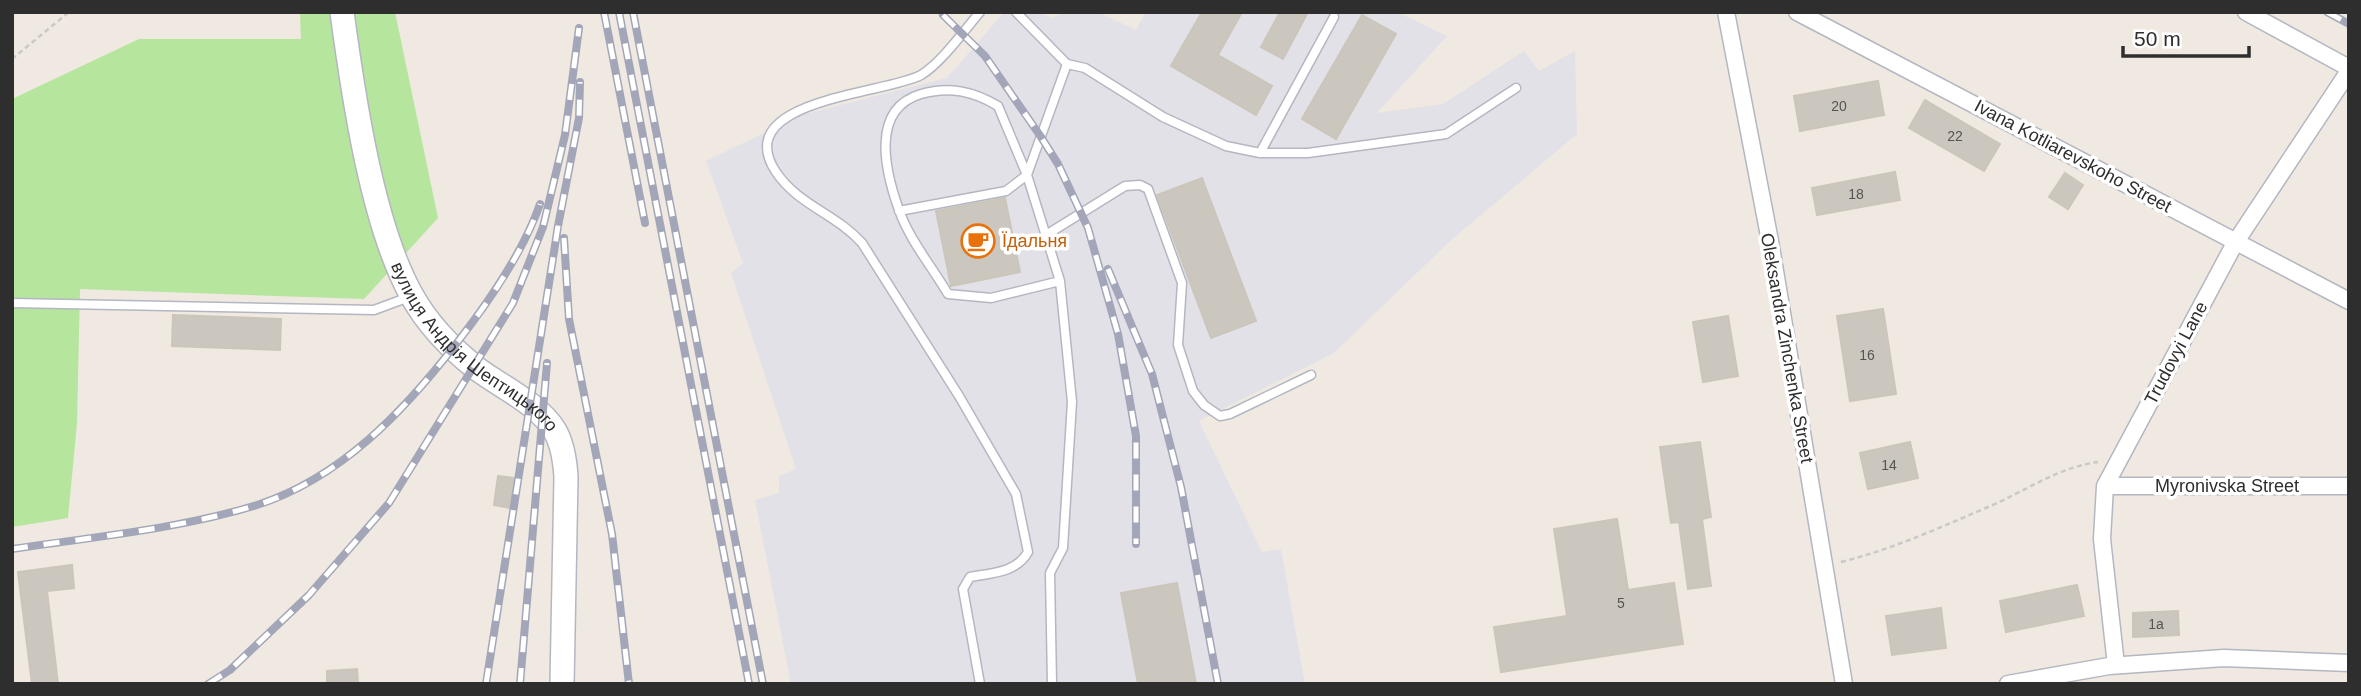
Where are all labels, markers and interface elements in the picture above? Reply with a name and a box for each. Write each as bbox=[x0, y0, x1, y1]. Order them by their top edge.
scale bar bbox=[2123, 14, 2249, 58]
text: 50 m bbox=[2134, 27, 2181, 50]
street label: Ivana Kotliarevskoho Street bbox=[1971, 95, 2175, 217]
house number: 20 bbox=[1831, 98, 1847, 114]
house number: 22 bbox=[1947, 128, 1963, 144]
house number: 18 bbox=[1848, 186, 1864, 202]
cafe icon: Їдальня bbox=[959, 222, 997, 260]
place label: Їдальня bbox=[1002, 231, 1067, 251]
street label: Oleksandra Zinchenka Street bbox=[1757, 231, 1817, 465]
street label: вулиця Андрія Шептицького bbox=[387, 259, 562, 435]
street label: Trudovyi Lane bbox=[2141, 298, 2211, 408]
house number: 16 bbox=[1859, 347, 1875, 363]
house number: 14 bbox=[1881, 457, 1897, 473]
street label: Myronivska Street bbox=[2155, 476, 2299, 496]
house number: 5 bbox=[1617, 595, 1625, 611]
house number: 1а bbox=[2148, 616, 2164, 632]

